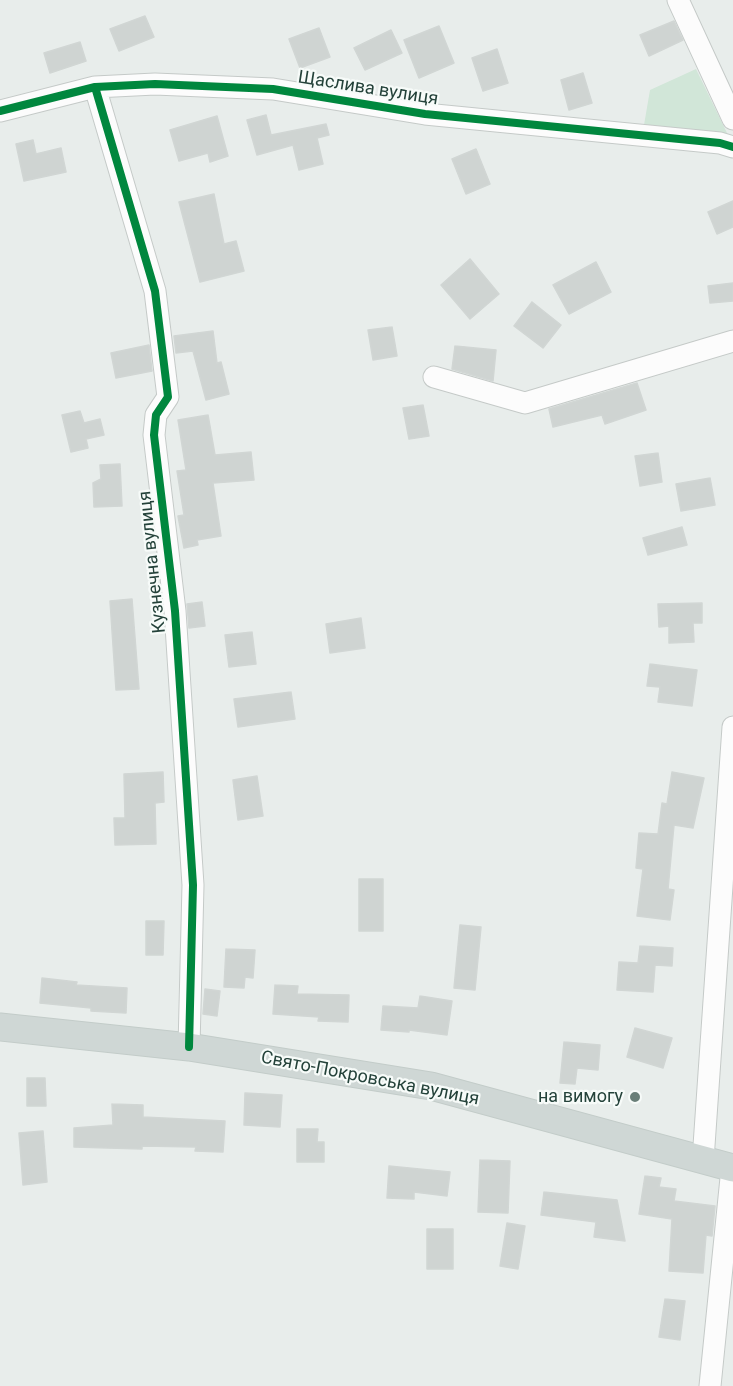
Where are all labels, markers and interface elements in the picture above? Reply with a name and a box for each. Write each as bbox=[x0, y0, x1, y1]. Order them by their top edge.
street label: Щаслива вулиця bbox=[296, 67, 440, 111]
street label: Кузнечна вулиця bbox=[135, 490, 171, 634]
street label: Свято-Покровська вулиця bbox=[259, 1047, 481, 1111]
place label: на вимогу bbox=[538, 1086, 623, 1108]
marker: на вимогу bbox=[628, 1090, 642, 1104]

